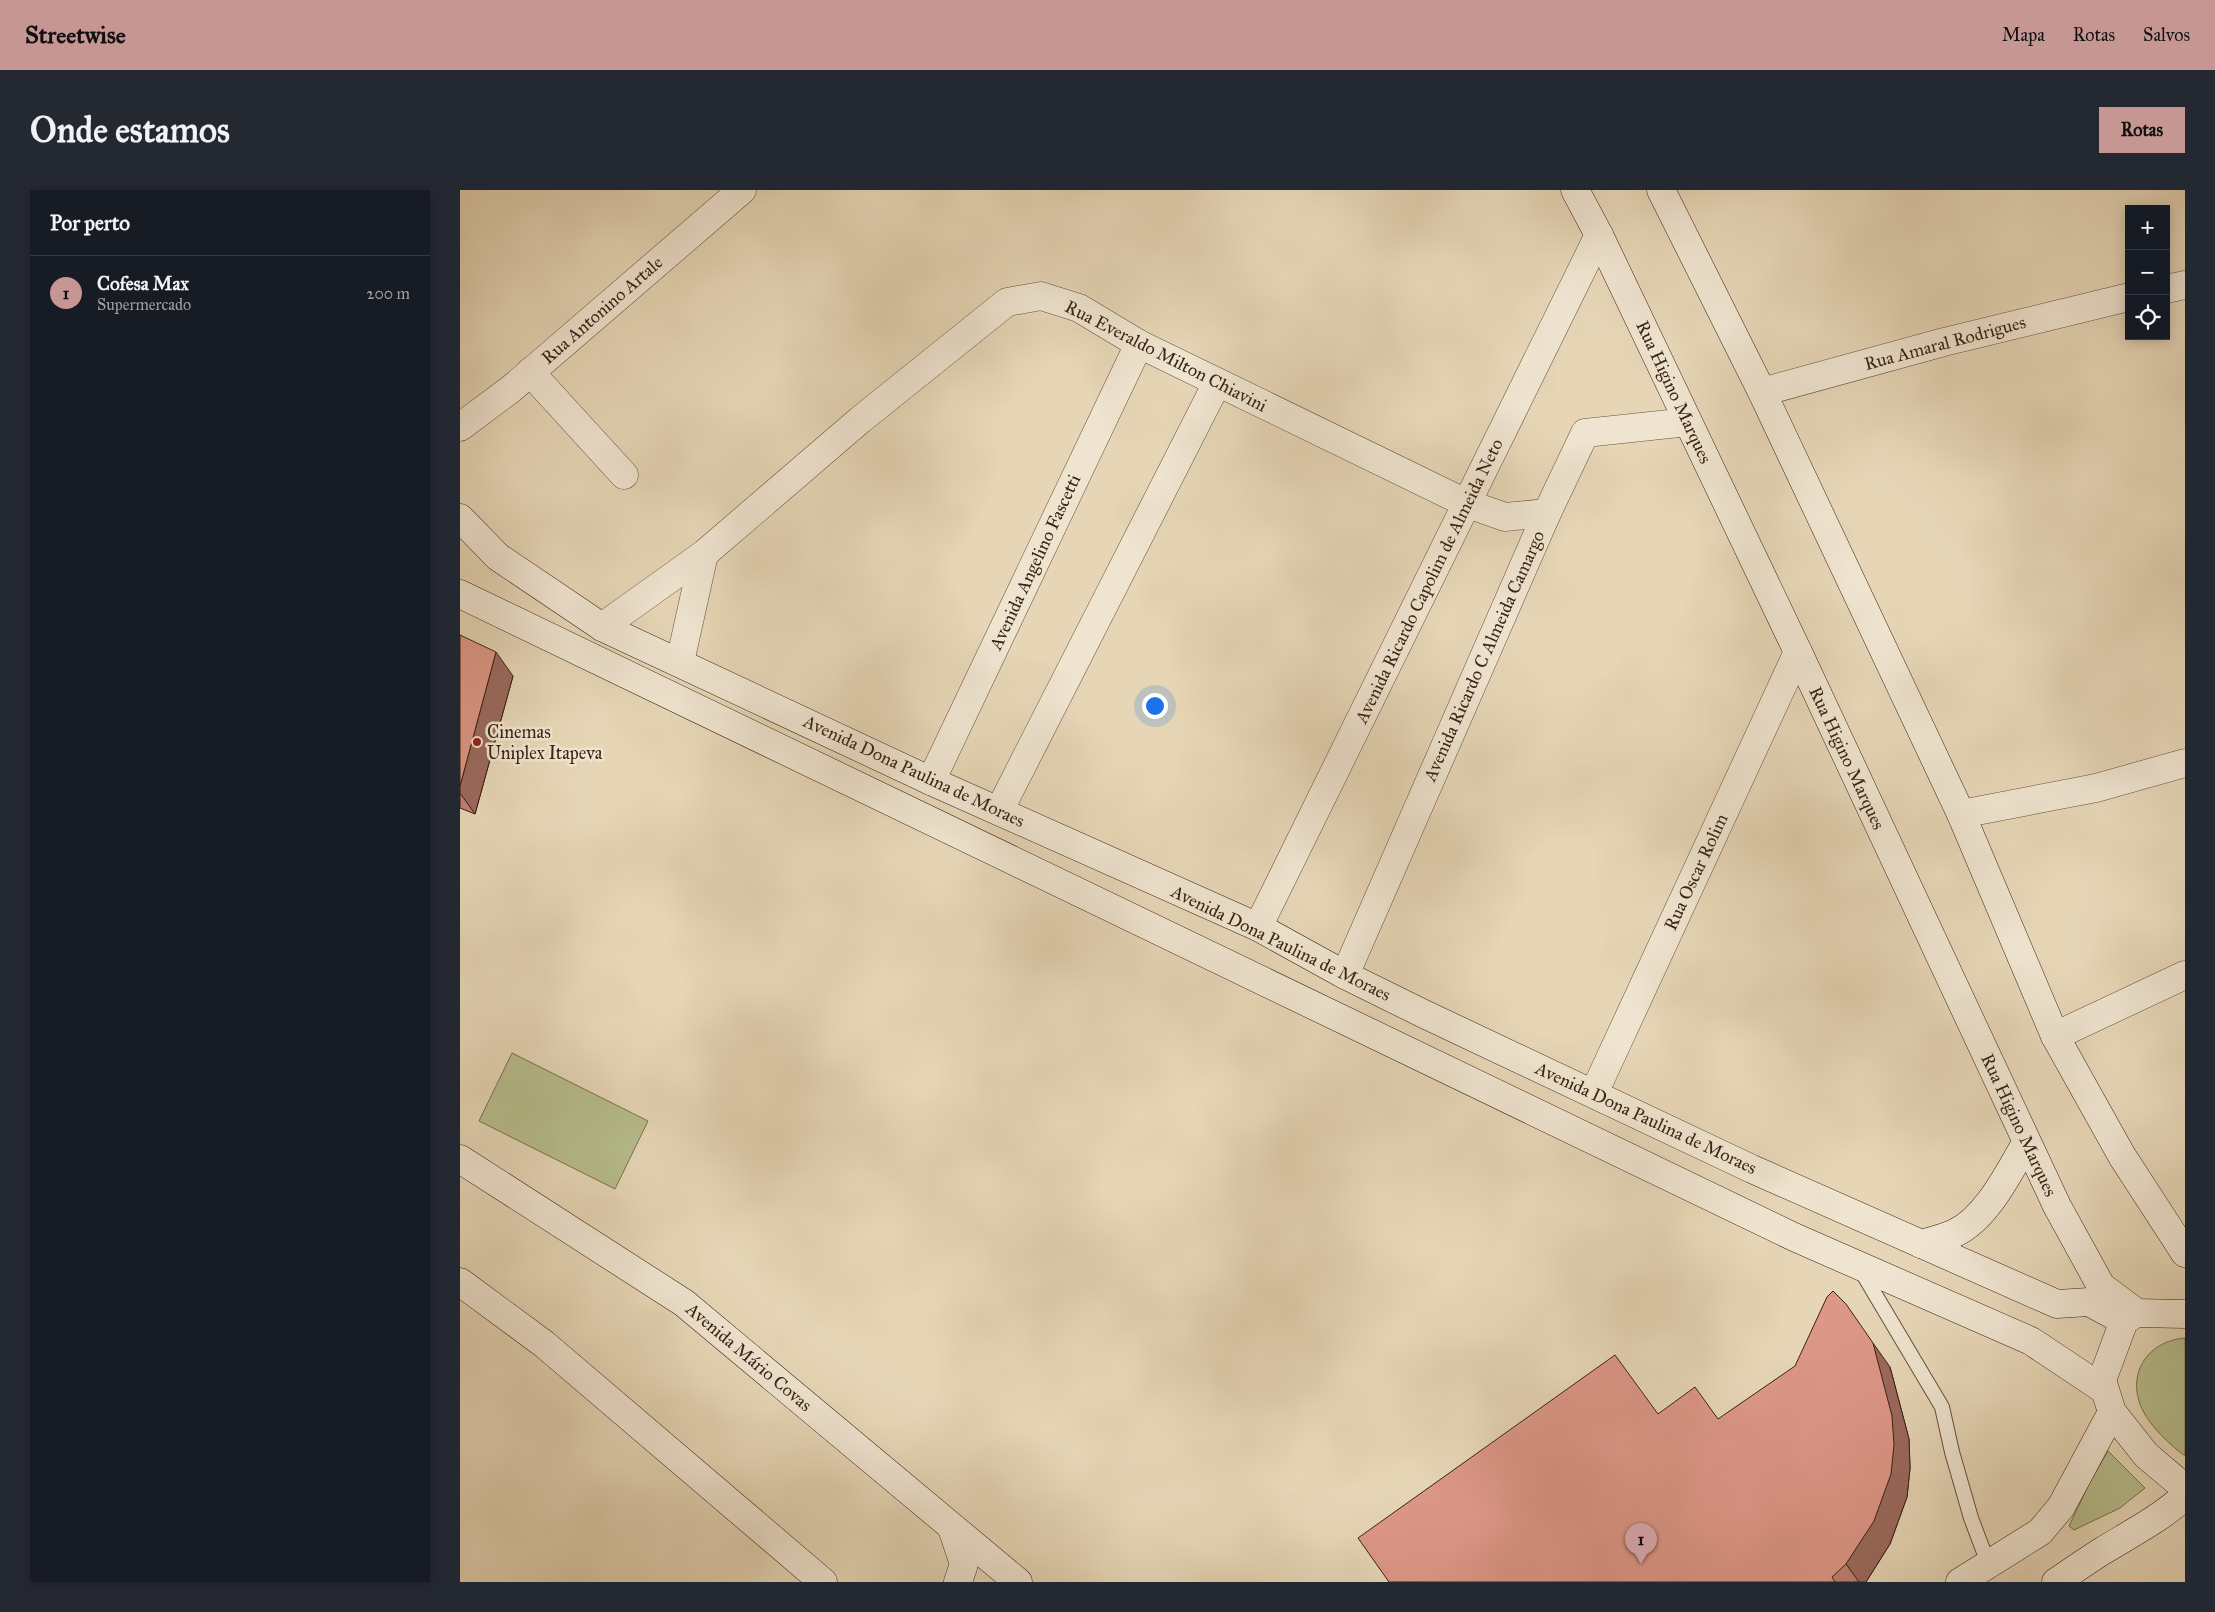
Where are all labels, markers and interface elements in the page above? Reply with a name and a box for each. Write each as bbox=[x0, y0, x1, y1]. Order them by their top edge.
text: Streetwise bbox=[25, 20, 126, 50]
text: Mapa bbox=[2002, 24, 2045, 46]
text: Rotas bbox=[2073, 24, 2115, 46]
text: Salvos bbox=[2143, 24, 2190, 46]
button: Rotas bbox=[2099, 107, 2185, 153]
text: Onde estamos bbox=[30, 109, 230, 152]
map controls bbox=[2125, 205, 2170, 340]
button: + bbox=[2125, 205, 2170, 250]
text: Por perto bbox=[50, 210, 130, 236]
button: − bbox=[2125, 250, 2170, 295]
street label: Rua Antonino Artale bbox=[537, 251, 667, 369]
text: Cofesa Max bbox=[97, 272, 189, 295]
text: 1 bbox=[63, 284, 69, 303]
text: 200 m bbox=[367, 284, 410, 303]
text: Supermercado bbox=[97, 295, 191, 314]
street label: Rua Everaldo Milton Chiavini bbox=[1061, 295, 1271, 417]
button: locate bbox=[2125, 295, 2170, 340]
street label: Rua Amaral Rodrigues bbox=[1862, 311, 2028, 376]
street label: Rua Higino Marques bbox=[1630, 317, 1717, 467]
street label: Avenida Ricardo Capolim de Almeida Neto bbox=[1350, 435, 1508, 728]
street label: Avenida Angelino Fascetti bbox=[984, 471, 1086, 655]
street label: Avenida Ricardo C Almeida Camargo bbox=[1418, 527, 1550, 786]
street label: Rua Higino Marques bbox=[1803, 683, 1890, 833]
your location bbox=[1142, 693, 1168, 719]
street label: Avenida Dona Paulina de Moraes bbox=[799, 710, 1028, 832]
place label: Cinemas Uniplex Itapeva bbox=[487, 721, 603, 764]
marker: Cinemas Uniplex Itapeva bbox=[471, 736, 483, 748]
street label: Rua Oscar Rolim bbox=[1659, 810, 1733, 934]
street label: Avenida Dona Paulina de Moraes bbox=[1167, 880, 1394, 1006]
street label: Rua Higino Marques bbox=[1975, 1050, 2062, 1200]
street label: Avenida Dona Paulina de Moraes bbox=[1531, 1057, 1760, 1179]
street label: Avenida Mário Covas bbox=[681, 1297, 816, 1416]
pin: 1 bbox=[1625, 1523, 1657, 1564]

